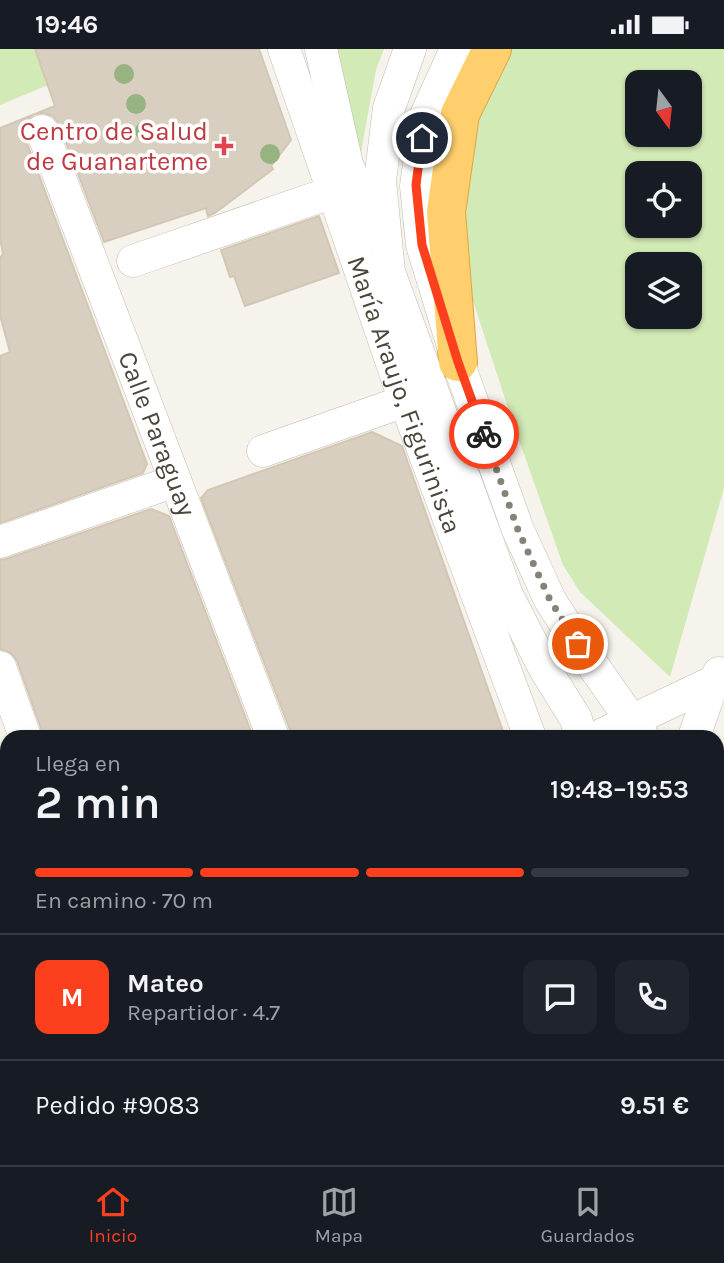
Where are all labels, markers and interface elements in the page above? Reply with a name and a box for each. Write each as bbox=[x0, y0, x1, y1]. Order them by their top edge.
text: 19:46 bbox=[35, 9, 98, 40]
north arrow bbox=[625, 70, 702, 147]
map controls bbox=[625, 70, 702, 329]
pin bbox=[392, 108, 452, 168]
place label: Centro de Salud de Guanarteme bbox=[20, 116, 208, 177]
icon: home bbox=[403, 119, 441, 157]
marker: Centro de Salud de Guanarteme bbox=[214, 136, 234, 156]
button: locate bbox=[625, 161, 702, 238]
street label: María Araujo, Figurinista bbox=[340, 252, 468, 538]
button: layers bbox=[625, 252, 702, 329]
street label: Calle Paraguay bbox=[112, 347, 202, 521]
courier bbox=[449, 399, 519, 469]
icon: bike bbox=[465, 415, 503, 453]
pin bbox=[548, 614, 608, 674]
icon: bag bbox=[559, 625, 597, 663]
text: Llega en bbox=[35, 750, 121, 777]
text: 19:48–19:53 bbox=[550, 774, 689, 805]
text: 2 min bbox=[35, 776, 161, 830]
text: En camino · 70 m bbox=[35, 887, 213, 914]
button: chat bbox=[523, 960, 597, 1034]
button: phone bbox=[615, 960, 689, 1034]
text: Mateo bbox=[127, 968, 204, 999]
text: M bbox=[61, 982, 83, 1013]
text: Repartidor · 4.7 bbox=[127, 999, 280, 1026]
text: Pedido #9083 bbox=[35, 1090, 200, 1121]
text: 9.51 € bbox=[620, 1090, 689, 1121]
tab: Inicio bbox=[89, 1183, 137, 1247]
tab: Mapa bbox=[315, 1183, 363, 1247]
tab: Guardados bbox=[541, 1183, 635, 1247]

